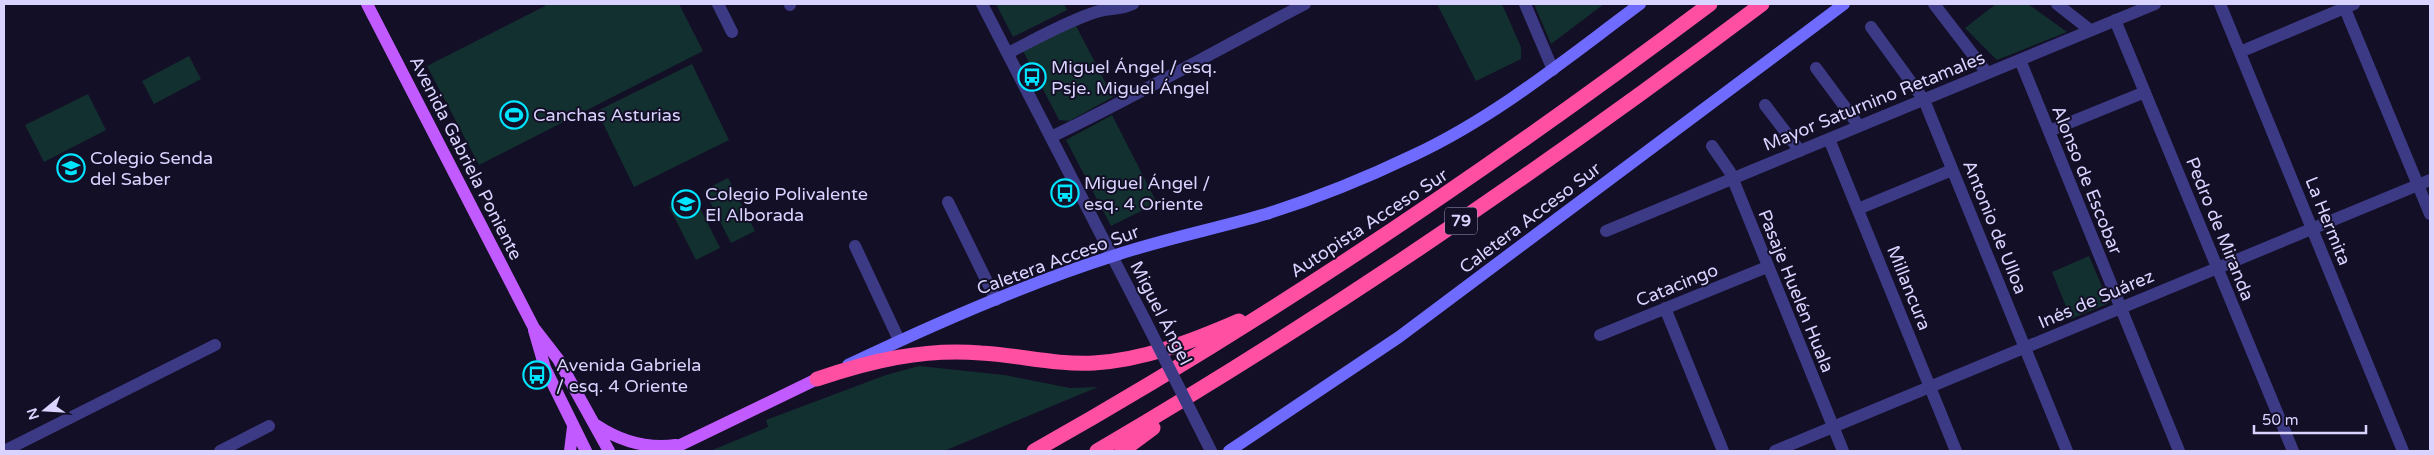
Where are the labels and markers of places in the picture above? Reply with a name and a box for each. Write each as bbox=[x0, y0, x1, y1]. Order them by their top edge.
place label: Miguel Ángel / esq. Psje. Miguel Ángel bbox=[1051, 56, 1217, 99]
bus stop icon: Miguel Ángel / esq. Psje. Miguel Ángel bbox=[1017, 62, 1047, 92]
sports icon: Canchas Asturias bbox=[499, 100, 529, 130]
place label: Canchas Asturias bbox=[533, 104, 681, 126]
place label: Colegio Senda del Saber bbox=[90, 147, 213, 190]
school or university icon: Colegio Senda del Saber bbox=[56, 153, 86, 183]
place label: Miguel Ángel / esq. 4 Oriente bbox=[1084, 172, 1210, 215]
bus stop icon: Miguel Ángel / esq. 4 Oriente bbox=[1050, 178, 1080, 208]
place label: Colegio Polivalente El Alborada bbox=[705, 183, 868, 226]
school or university icon: Colegio Polivalente El Alborada bbox=[671, 189, 701, 219]
place label: Avenida Gabriela / esq. 4 Oriente bbox=[556, 354, 701, 397]
bus stop icon: Avenida Gabriela / esq. 4 Oriente bbox=[522, 360, 552, 390]

